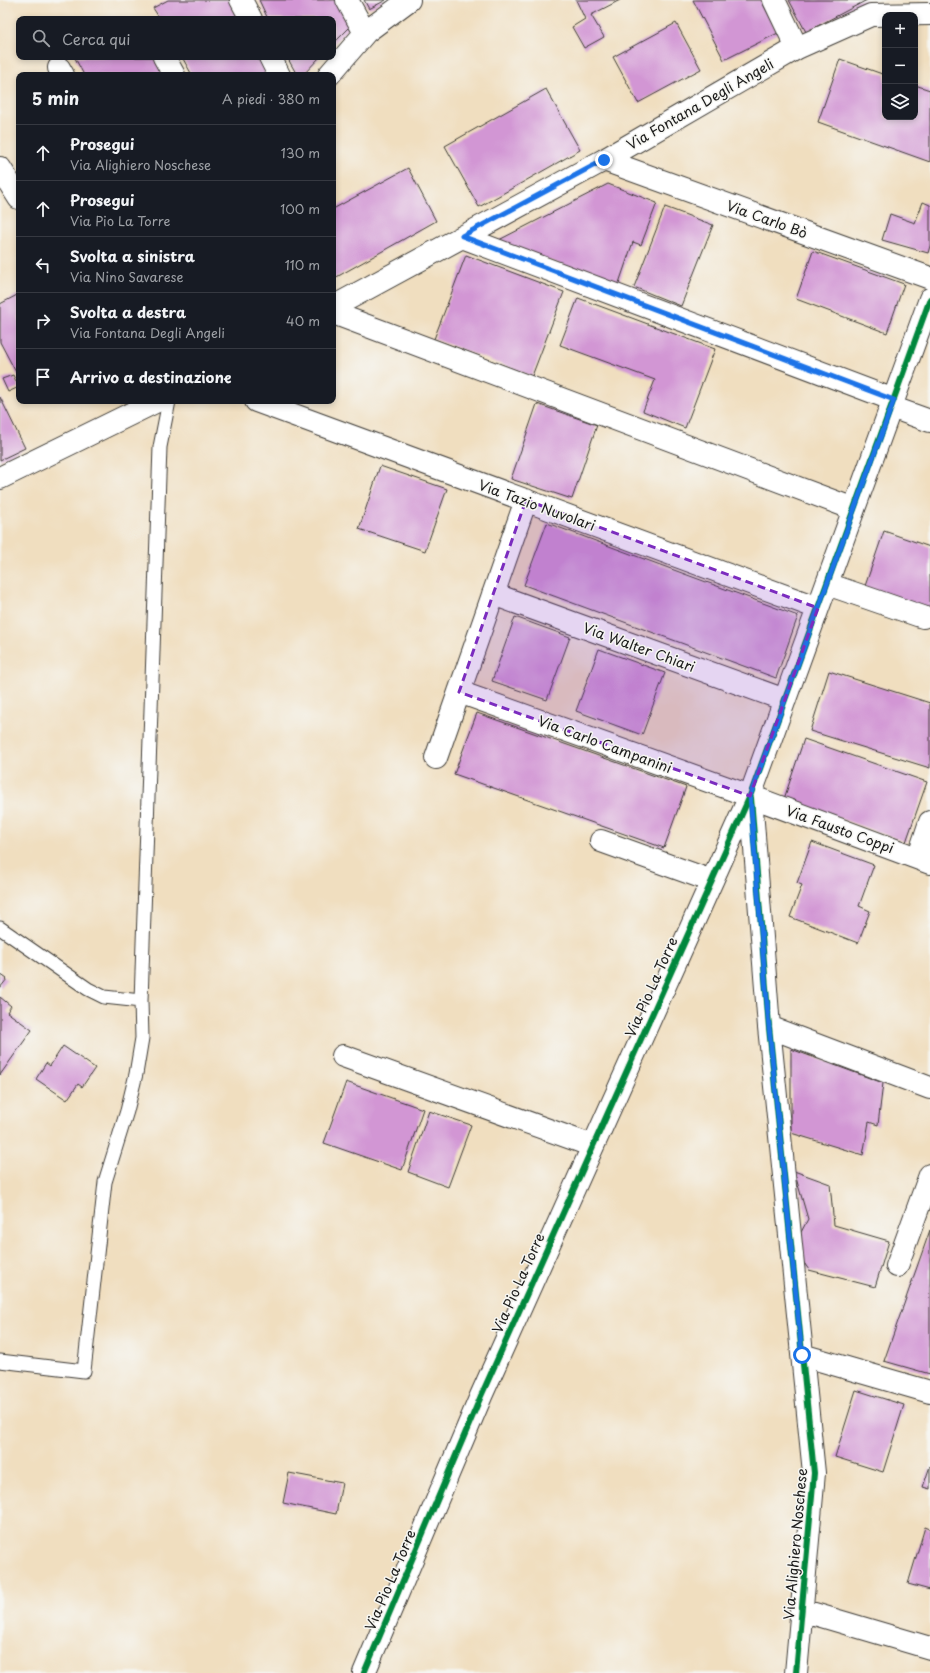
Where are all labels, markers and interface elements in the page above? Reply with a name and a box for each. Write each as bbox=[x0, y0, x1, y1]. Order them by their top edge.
map controls bbox=[882, 12, 918, 120]
button: + bbox=[882, 12, 918, 48]
search box bbox=[16, 16, 336, 60]
icon: search bbox=[30, 27, 52, 49]
text: Cerca qui bbox=[62, 27, 130, 50]
button: − bbox=[882, 48, 918, 84]
street label: Via Fontana Degli Angeli bbox=[623, 53, 778, 155]
button: layers bbox=[882, 84, 918, 120]
text: 5 min bbox=[32, 85, 79, 111]
text: A piedi · 380 m bbox=[222, 89, 320, 108]
text: Prosegui bbox=[70, 132, 134, 155]
icon: ahead bbox=[32, 142, 54, 164]
text: 130 m bbox=[281, 143, 320, 162]
route end bbox=[595, 151, 613, 169]
text: Via Alighiero Noschese bbox=[70, 155, 211, 174]
text: Prosegui bbox=[70, 188, 134, 211]
street label: Via Carlo Bò bbox=[723, 195, 811, 243]
icon: ahead bbox=[32, 198, 54, 220]
text: 100 m bbox=[280, 199, 320, 218]
text: Via Pio La Torre bbox=[70, 211, 170, 230]
text: Svolta a sinistra bbox=[70, 244, 195, 267]
icon: left bbox=[32, 254, 54, 276]
text: 110 m bbox=[285, 255, 320, 274]
text: Via Nino Savarese bbox=[70, 267, 184, 286]
text: Svolta a destra bbox=[70, 300, 186, 323]
icon: right bbox=[32, 310, 54, 332]
text: 40 m bbox=[286, 311, 320, 330]
text: Via Fontana Degli Angeli bbox=[70, 323, 225, 342]
text: Arrivo a destinazione bbox=[70, 365, 232, 388]
icon: arrive bbox=[32, 366, 54, 388]
street label: Via Tazio Nuvolari bbox=[476, 474, 598, 536]
street label: Via Walter Chiari bbox=[580, 617, 698, 677]
street label: Via Carlo Campanini bbox=[535, 710, 675, 778]
street label: Via Fausto Coppi bbox=[783, 800, 897, 858]
street label: Via Pio La Torre bbox=[619, 933, 683, 1041]
street label: Via Pio La Torre bbox=[486, 1229, 550, 1337]
route start bbox=[793, 1346, 811, 1364]
street label: Via Alighiero Noschese bbox=[778, 1467, 812, 1621]
street label: Via Pio La Torre bbox=[359, 1526, 421, 1634]

